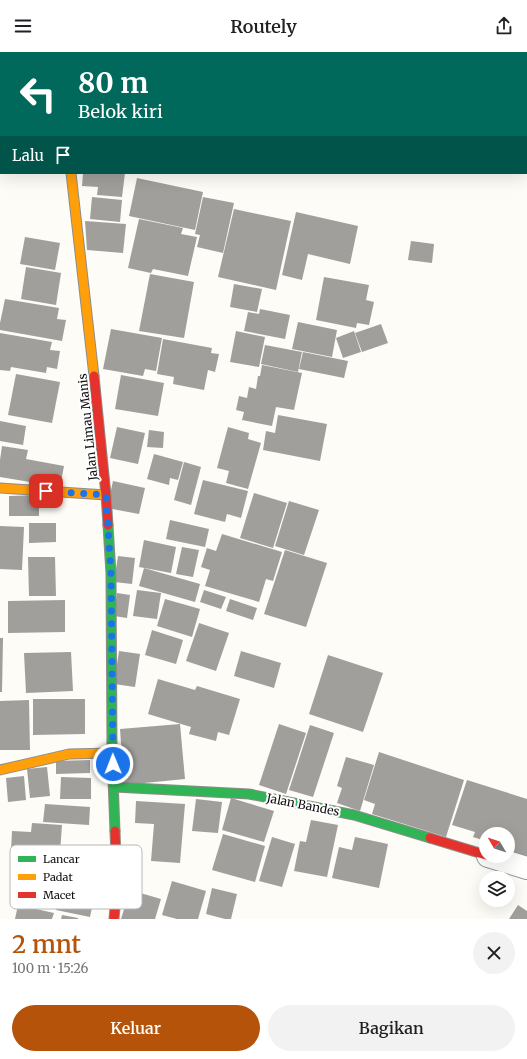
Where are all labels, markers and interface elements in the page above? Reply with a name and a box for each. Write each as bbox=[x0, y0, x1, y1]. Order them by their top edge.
icon: menu bbox=[12, 15, 34, 37]
text: Routely bbox=[230, 15, 297, 38]
icon: share bbox=[493, 15, 515, 37]
text: 80 m bbox=[78, 65, 149, 101]
icon: left bbox=[12, 68, 64, 120]
text: Belok kiri bbox=[78, 100, 163, 123]
icon: arrive bbox=[52, 144, 74, 166]
text: Lalu bbox=[12, 146, 44, 165]
street label: Jalan Limau Manis bbox=[74, 373, 101, 482]
pin bbox=[29, 474, 63, 508]
icon: arrive bbox=[35, 480, 57, 502]
position arrow bbox=[92, 743, 134, 785]
street label: Jalan Bandes bbox=[264, 790, 341, 819]
north arrow bbox=[479, 827, 515, 863]
map controls bbox=[479, 827, 515, 907]
legend bbox=[10, 845, 142, 909]
text: Lancar bbox=[43, 852, 80, 866]
text: Padat bbox=[43, 870, 73, 884]
button: layers bbox=[479, 871, 515, 907]
text: Macet bbox=[43, 888, 76, 902]
text: 2 mnt bbox=[12, 929, 81, 960]
button: close bbox=[473, 932, 515, 974]
text: 100 m · 15:26 bbox=[12, 960, 88, 977]
button: Keluar bbox=[12, 1005, 260, 1051]
button: Bagikan bbox=[268, 1005, 515, 1051]

